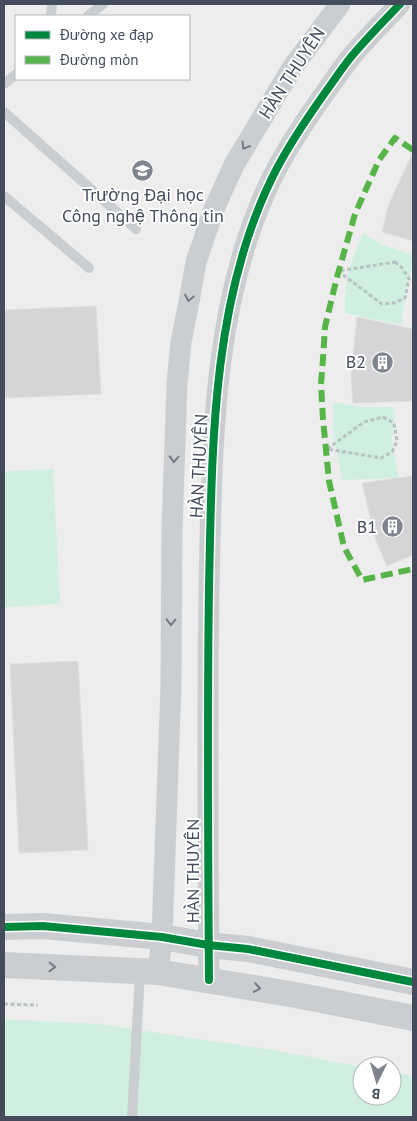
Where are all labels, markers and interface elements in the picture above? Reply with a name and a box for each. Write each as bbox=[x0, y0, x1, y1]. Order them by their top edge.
legend bbox=[15, 15, 190, 80]
street label: HÀN THUYÊN bbox=[253, 23, 330, 123]
text: Đường xe đạp bbox=[59, 25, 154, 44]
text: Đường mòn bbox=[59, 50, 138, 69]
one-way arrow bbox=[241, 140, 251, 149]
school or university icon: Trường Đại học Công nghệ Thông tin bbox=[131, 158, 155, 182]
place label: Trường Đại học Công nghệ Thông tin bbox=[62, 183, 224, 227]
one-way arrow bbox=[185, 293, 195, 302]
place label: B2 bbox=[346, 350, 366, 373]
building icon: B2 bbox=[370, 350, 394, 374]
street label: HÀN THUYÊN bbox=[184, 413, 213, 519]
one-way arrow bbox=[169, 455, 180, 463]
place label: B1 bbox=[357, 515, 377, 538]
building icon: B1 bbox=[381, 515, 405, 539]
one-way arrow bbox=[166, 618, 176, 626]
street label: HÀN THUYÊN bbox=[181, 819, 204, 923]
one-way arrow bbox=[49, 961, 57, 972]
one-way arrow bbox=[252, 982, 261, 992]
north arrow bbox=[352, 1056, 402, 1106]
text: B bbox=[371, 1085, 381, 1103]

